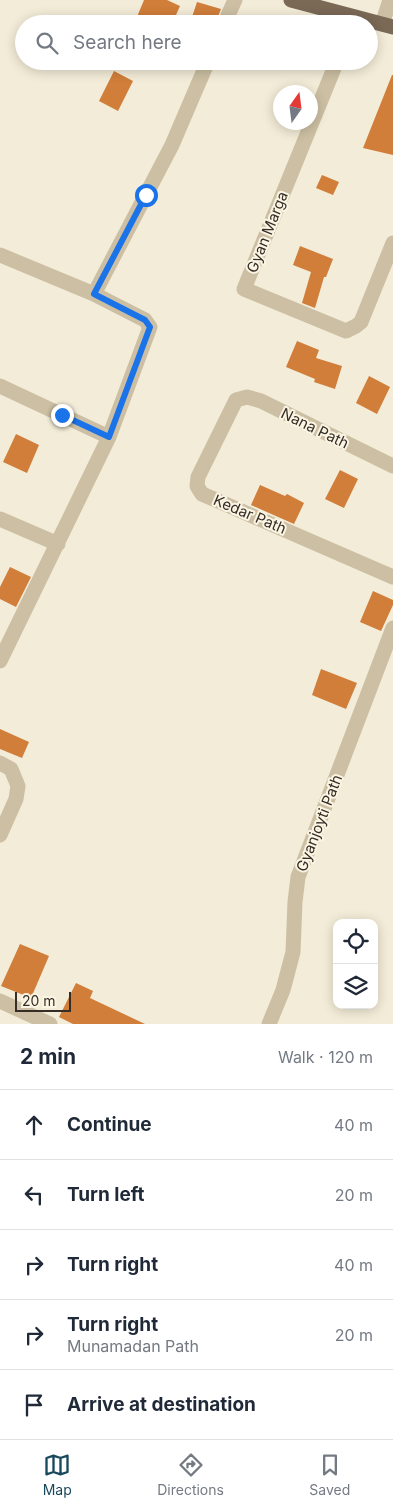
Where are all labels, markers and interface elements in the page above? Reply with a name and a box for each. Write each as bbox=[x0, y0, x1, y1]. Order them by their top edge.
search box bbox=[15, 15, 378, 70]
icon: search bbox=[33, 29, 61, 57]
text: Search here bbox=[73, 31, 182, 54]
north arrow bbox=[273, 85, 318, 130]
route start bbox=[135, 184, 158, 207]
street label: Gyan Marga bbox=[242, 189, 292, 275]
street label: Nana Path bbox=[278, 403, 352, 453]
route end bbox=[51, 404, 74, 427]
street label: Kedar Path bbox=[211, 490, 289, 538]
street label: Gyanjoyti Path bbox=[292, 772, 346, 874]
map controls bbox=[333, 919, 378, 1009]
button: locate bbox=[333, 919, 378, 964]
button: layers bbox=[333, 964, 378, 1009]
scale bar bbox=[15, 989, 71, 1012]
text: 20 m bbox=[22, 992, 56, 1009]
text: 2 min bbox=[20, 1044, 76, 1069]
text: Walk · 120 m bbox=[278, 1047, 373, 1067]
icon: ahead bbox=[20, 1111, 48, 1139]
text: Continue bbox=[67, 1113, 152, 1136]
text: 40 m bbox=[334, 1115, 373, 1135]
icon: left bbox=[20, 1181, 48, 1209]
text: Turn left bbox=[67, 1183, 145, 1206]
text: 20 m bbox=[335, 1185, 373, 1205]
icon: right bbox=[20, 1251, 48, 1279]
text: Turn right bbox=[67, 1253, 158, 1276]
text: 40 m bbox=[334, 1255, 373, 1275]
text: Turn right bbox=[67, 1313, 158, 1336]
icon: right bbox=[20, 1321, 48, 1349]
text: 20 m bbox=[335, 1325, 373, 1345]
text: Munamadan Path bbox=[67, 1336, 199, 1356]
icon: arrive bbox=[20, 1391, 48, 1419]
text: Arrive at destination bbox=[67, 1393, 256, 1416]
tab: Map bbox=[43, 1451, 72, 1498]
tab: Directions bbox=[157, 1451, 224, 1498]
tab: Saved bbox=[309, 1451, 350, 1498]

